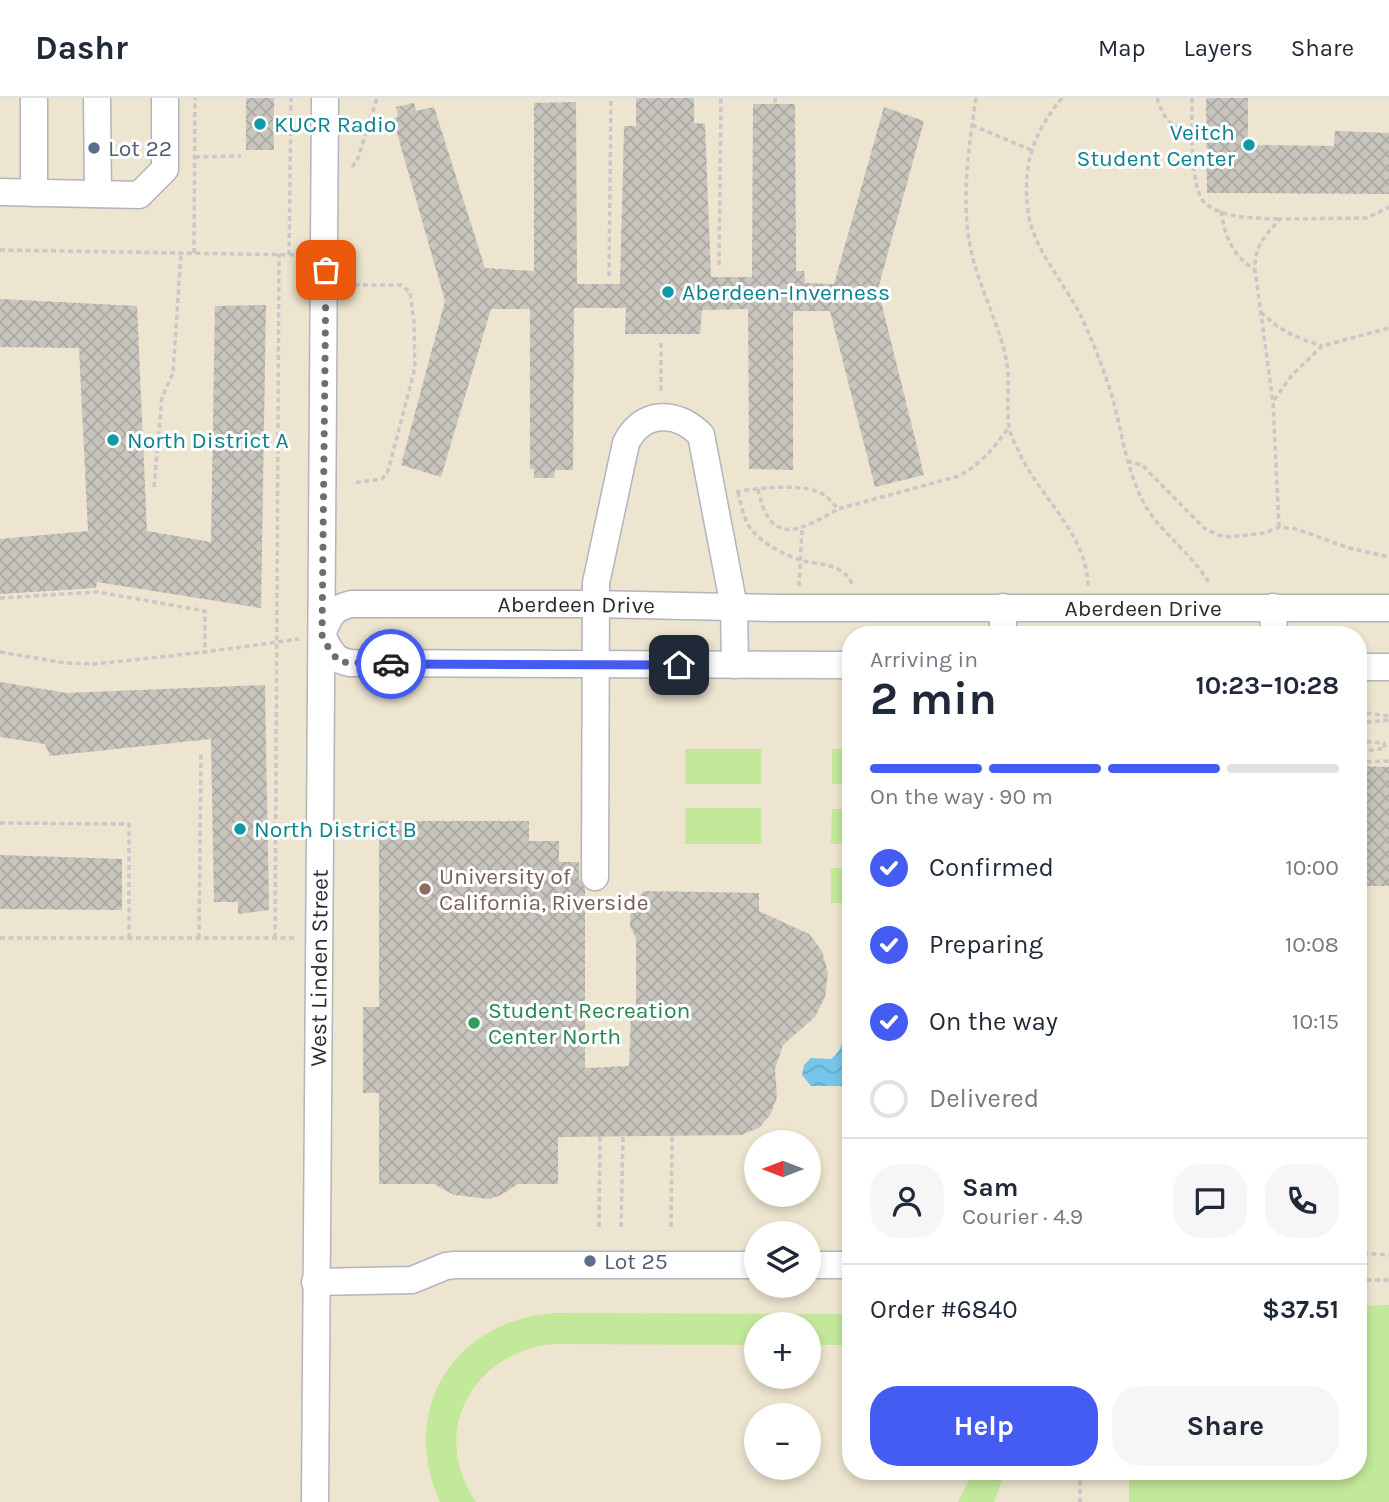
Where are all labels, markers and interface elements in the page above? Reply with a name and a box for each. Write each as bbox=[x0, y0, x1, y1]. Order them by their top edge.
text: Dashr bbox=[35, 29, 128, 67]
text: Map bbox=[1098, 34, 1146, 62]
text: Layers bbox=[1184, 34, 1253, 62]
text: Share bbox=[1291, 34, 1354, 62]
place label: KUCR Radio bbox=[274, 111, 396, 138]
marker: KUCR Radio bbox=[252, 116, 268, 132]
place label: Veitch Student Center bbox=[1077, 119, 1236, 172]
place label: Lot 22 bbox=[108, 135, 172, 162]
marker: Veitch Student Center bbox=[1241, 137, 1257, 153]
marker: Lot 22 bbox=[86, 140, 102, 156]
pin bbox=[296, 240, 356, 300]
icon: bag bbox=[307, 251, 345, 289]
place label: Aberdeen-Inverness bbox=[682, 279, 890, 306]
marker: Aberdeen-Inverness bbox=[660, 284, 676, 300]
place label: North District A bbox=[127, 427, 289, 454]
marker: North District A bbox=[105, 432, 121, 448]
street label: Aberdeen Drive bbox=[498, 591, 655, 619]
street label: Aberdeen Drive bbox=[1065, 595, 1222, 622]
courier bbox=[356, 629, 426, 699]
pin bbox=[649, 635, 709, 695]
icon: car bbox=[372, 645, 410, 683]
icon: home bbox=[660, 646, 698, 684]
text: Arriving in bbox=[870, 646, 978, 673]
text: 10:23–10:28 bbox=[1195, 670, 1339, 701]
text: 2 min bbox=[870, 672, 997, 726]
text: On the way · 90 m bbox=[870, 783, 1053, 810]
place label: North District B bbox=[254, 816, 417, 843]
marker: North District B bbox=[232, 821, 248, 837]
icon: check bbox=[870, 849, 908, 887]
text: Confirmed bbox=[929, 852, 1054, 883]
text: 10:00 bbox=[1285, 854, 1339, 881]
place label: University of California, Riverside bbox=[439, 863, 648, 916]
street label: West Linden Street bbox=[304, 869, 333, 1067]
marker: University of California, Riverside bbox=[417, 881, 433, 897]
icon: check bbox=[870, 926, 908, 964]
text: Preparing bbox=[929, 929, 1043, 960]
text: 10:08 bbox=[1285, 931, 1339, 958]
place label: Student Recreation Center North bbox=[488, 997, 690, 1050]
icon: check bbox=[870, 1003, 908, 1041]
text: On the way bbox=[929, 1006, 1058, 1037]
text: 10:15 bbox=[1292, 1008, 1339, 1035]
marker: Student Recreation Center North bbox=[466, 1015, 482, 1031]
text: Delivered bbox=[929, 1083, 1039, 1114]
north arrow bbox=[744, 1130, 821, 1208]
map controls bbox=[744, 1130, 821, 1480]
button: person bbox=[870, 1164, 944, 1238]
button: chat bbox=[1173, 1164, 1247, 1238]
button: phone bbox=[1265, 1164, 1339, 1238]
text: Sam bbox=[962, 1172, 1018, 1203]
text: Courier · 4.9 bbox=[962, 1203, 1083, 1230]
button: layers bbox=[744, 1221, 821, 1298]
place label: Lot 25 bbox=[604, 1248, 668, 1275]
marker: Lot 25 bbox=[582, 1253, 598, 1269]
text: Order #6840 bbox=[870, 1294, 1018, 1325]
text: $37.51 bbox=[1262, 1294, 1339, 1325]
button: + bbox=[744, 1312, 821, 1389]
button: Help bbox=[870, 1386, 1098, 1466]
button: Share bbox=[1112, 1386, 1339, 1466]
button: − bbox=[744, 1403, 821, 1480]

